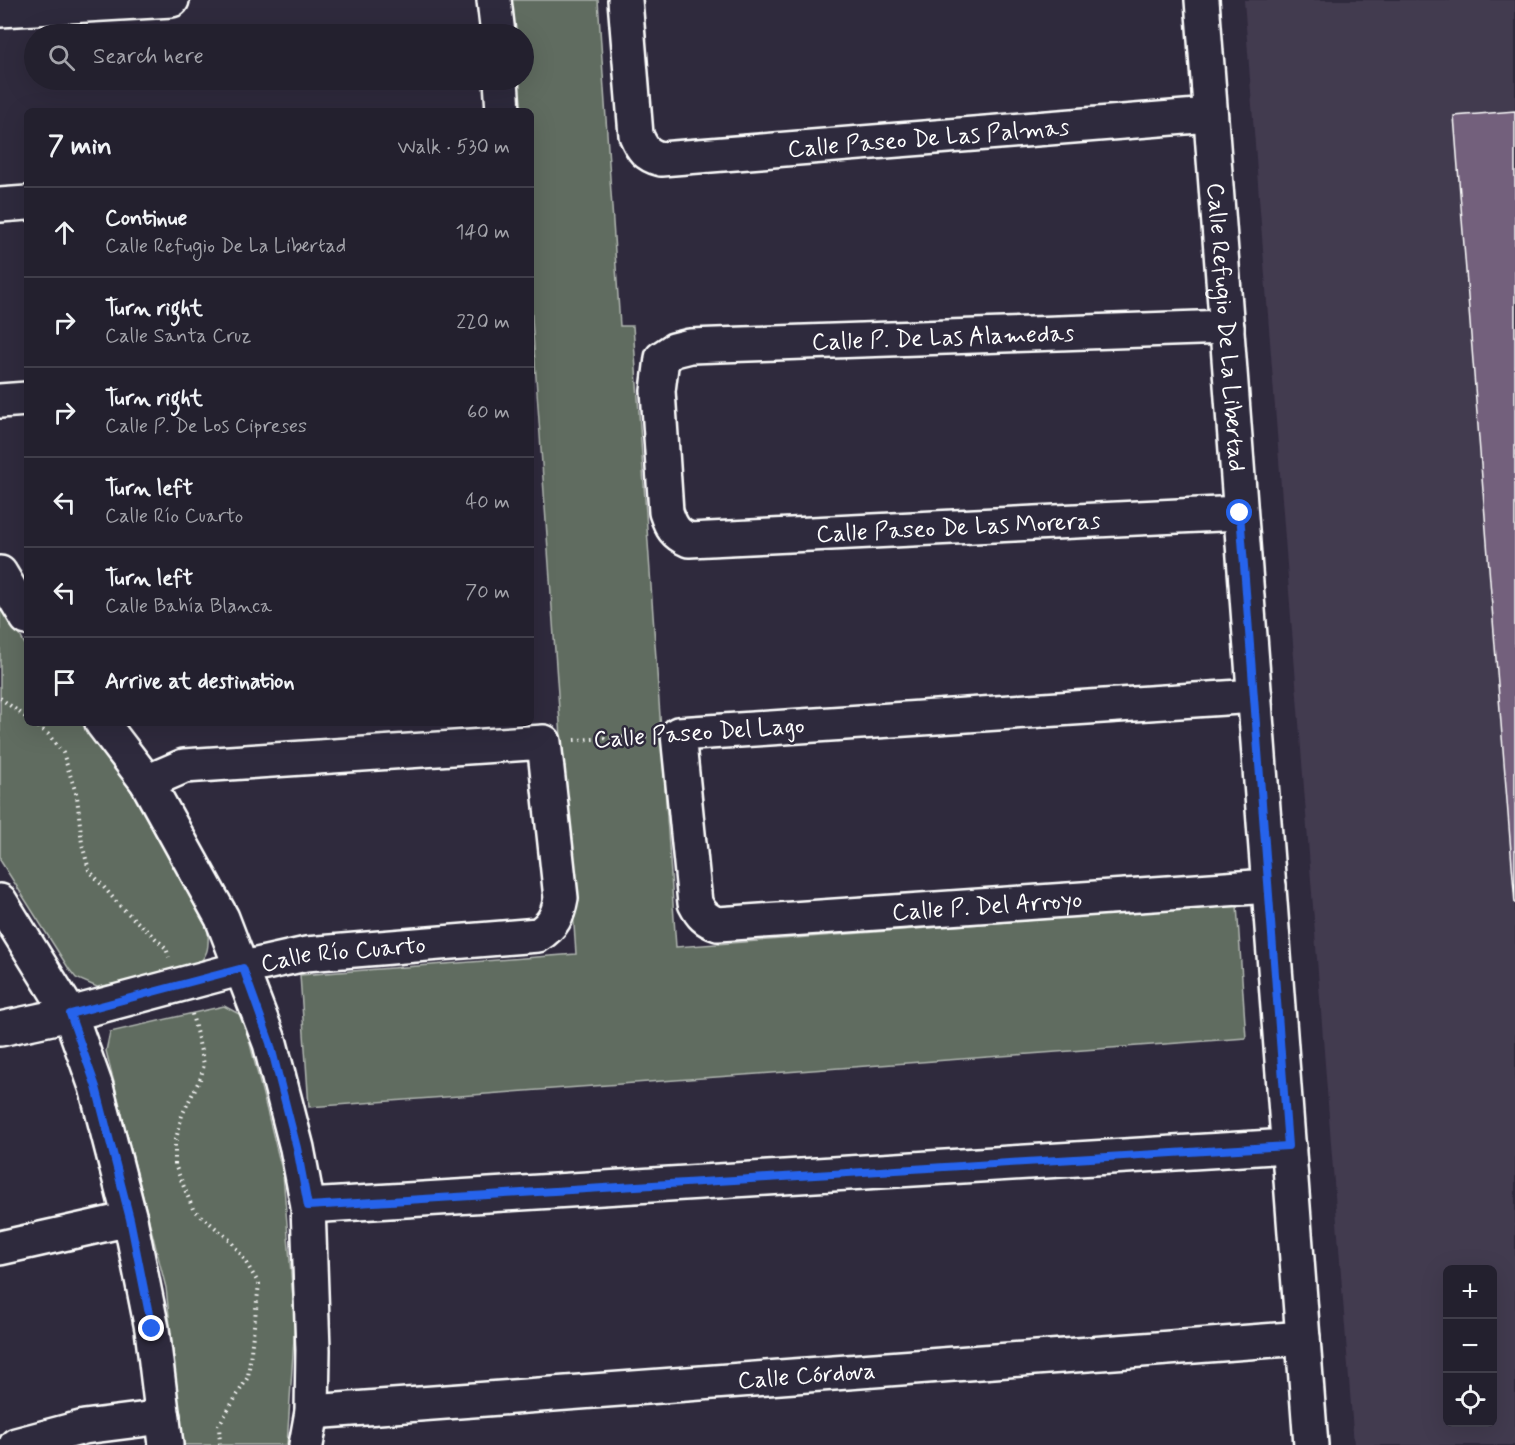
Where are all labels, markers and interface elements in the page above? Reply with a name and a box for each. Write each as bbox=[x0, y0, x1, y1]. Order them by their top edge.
search box bbox=[24, 24, 534, 90]
icon: search bbox=[45, 41, 78, 74]
text: Search here bbox=[93, 43, 204, 71]
street label: Calle Paseo De Las Palmas bbox=[786, 112, 1071, 166]
text: 7 min bbox=[48, 130, 112, 164]
text: Walk · 530 m bbox=[398, 134, 510, 161]
street label: Calle Refugio De La Libertad bbox=[1199, 182, 1252, 473]
text: Continue bbox=[105, 205, 187, 233]
icon: ahead bbox=[48, 216, 81, 249]
text: 140 m bbox=[456, 219, 510, 246]
text: Calle Refugio De La Libertad bbox=[105, 233, 346, 260]
text: Turn right bbox=[105, 295, 203, 323]
icon: right bbox=[48, 306, 81, 339]
text: 220 m bbox=[456, 309, 510, 336]
street label: Calle P. De Las Alamedas bbox=[811, 318, 1075, 359]
text: Calle Santa Cruz bbox=[105, 323, 251, 350]
text: Turn right bbox=[105, 385, 203, 413]
icon: right bbox=[48, 396, 81, 429]
text: 60 m bbox=[467, 399, 510, 426]
text: Calle P. De Los Cipreses bbox=[105, 413, 307, 440]
text: Turn left bbox=[105, 475, 193, 503]
icon: left bbox=[48, 486, 81, 519]
text: 40 m bbox=[466, 489, 510, 516]
route start bbox=[1226, 499, 1252, 525]
text: Calle Río Cuarto bbox=[105, 503, 243, 530]
street label: Calle Paseo De Las Moreras bbox=[815, 506, 1102, 551]
text: Turn left bbox=[105, 565, 193, 593]
icon: left bbox=[48, 576, 81, 609]
text: 70 m bbox=[465, 579, 510, 606]
text: Calle Bahía Blanca bbox=[105, 593, 272, 620]
icon: arrive bbox=[48, 666, 81, 699]
text: Arrive at destination bbox=[105, 668, 295, 696]
street label: Calle Paseo Del Lago bbox=[593, 711, 806, 756]
street label: Calle P. Del Arroyo bbox=[891, 885, 1083, 929]
street label: Calle Río Cuarto bbox=[258, 930, 427, 981]
map controls bbox=[1443, 1265, 1497, 1427]
button: + bbox=[1443, 1265, 1497, 1319]
route end bbox=[138, 1315, 164, 1341]
button: − bbox=[1443, 1319, 1497, 1373]
street label: Calle Córdova bbox=[737, 1356, 877, 1397]
button: locate bbox=[1443, 1373, 1497, 1427]

